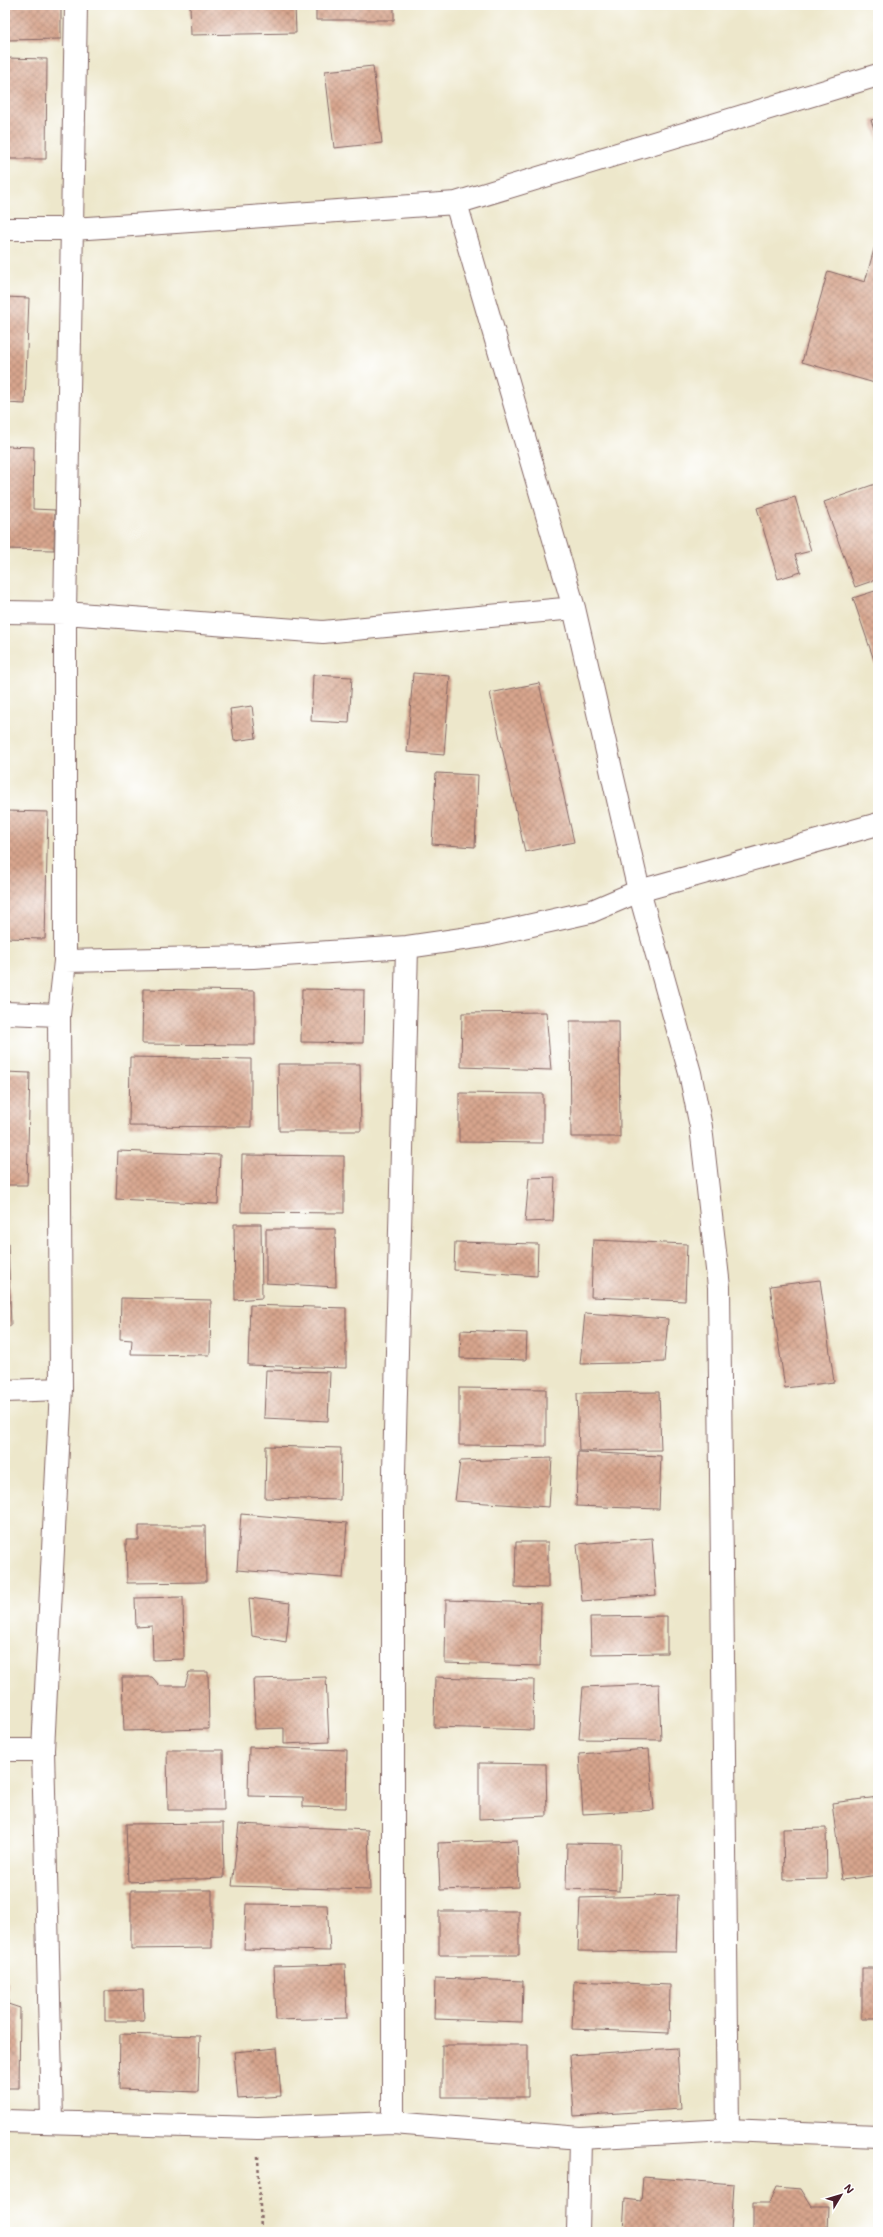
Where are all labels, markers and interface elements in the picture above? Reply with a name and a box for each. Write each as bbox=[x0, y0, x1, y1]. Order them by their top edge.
north arrow bbox=[821, 2175, 861, 2215]
text: N bbox=[841, 2181, 858, 2196]

